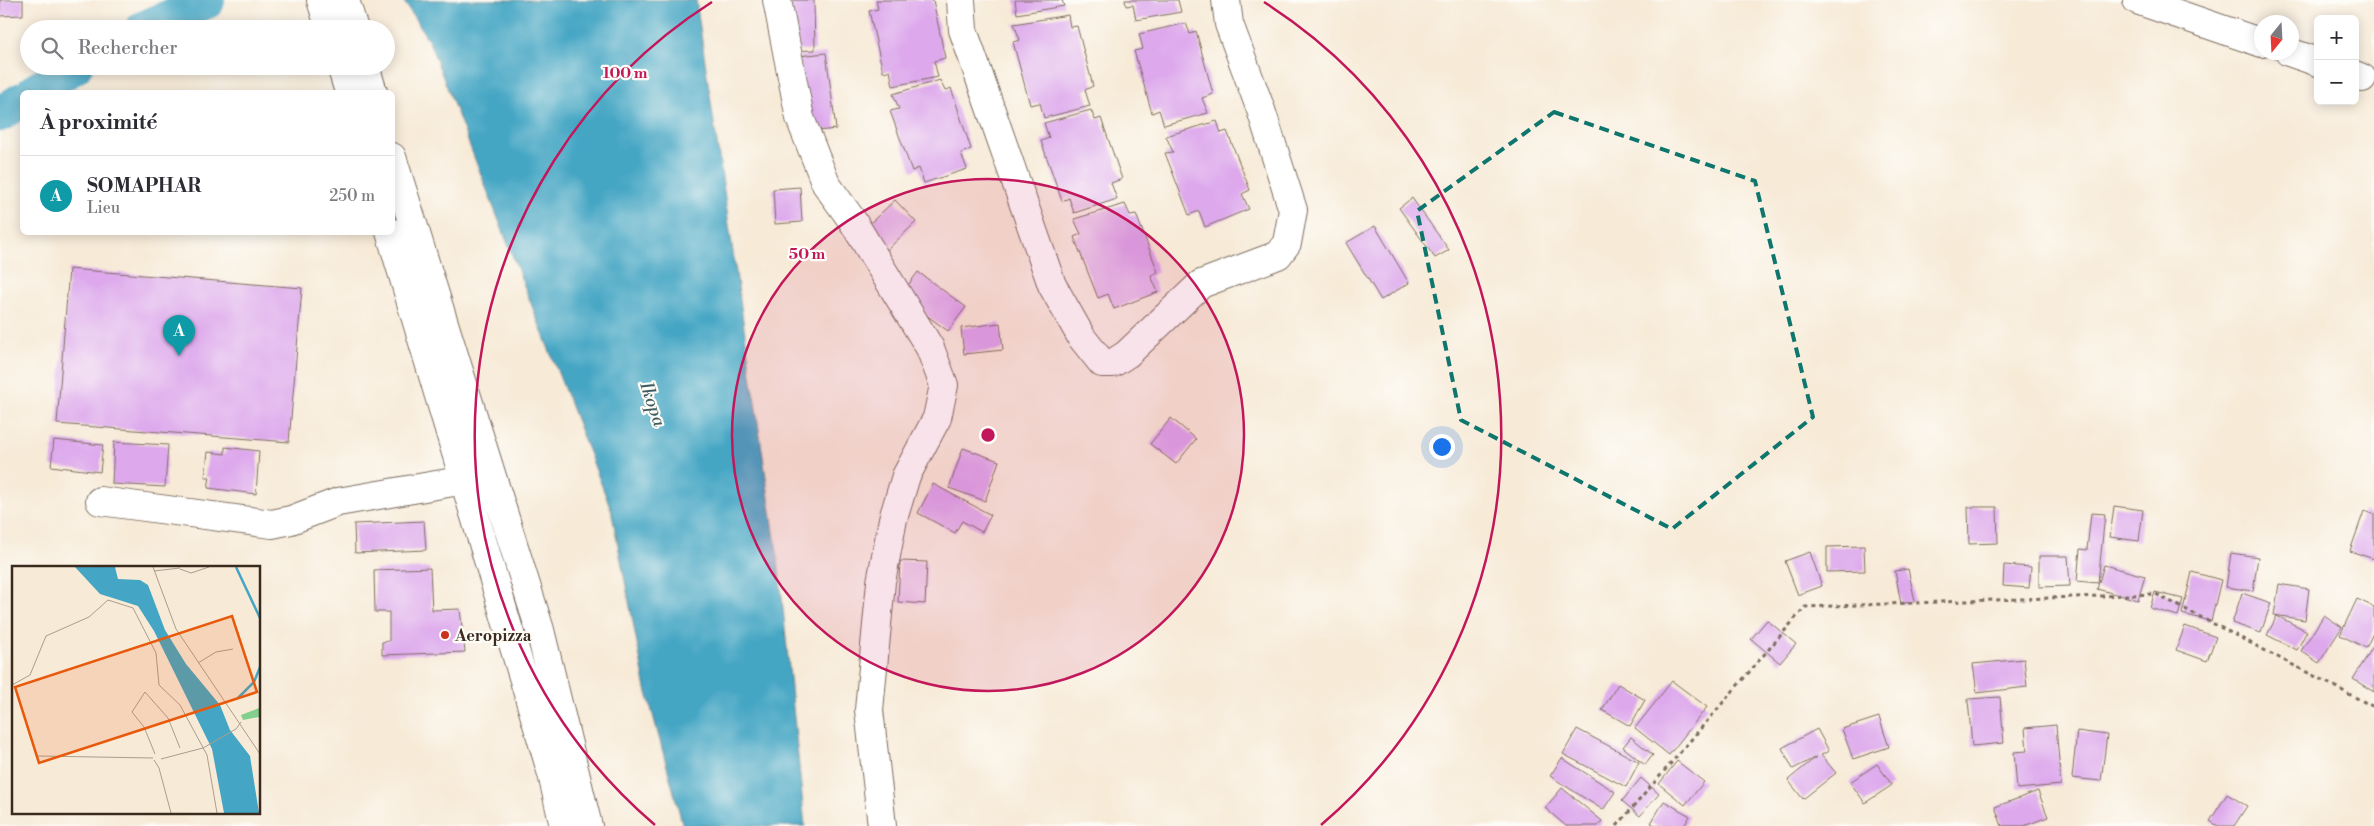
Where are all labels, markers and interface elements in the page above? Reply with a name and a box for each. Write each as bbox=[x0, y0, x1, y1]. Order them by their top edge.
north arrow bbox=[2254, 15, 2299, 60]
map controls bbox=[2314, 15, 2359, 105]
button: + bbox=[2314, 15, 2359, 60]
search box bbox=[20, 20, 395, 75]
icon: search bbox=[38, 34, 66, 62]
text: Rechercher bbox=[78, 36, 177, 60]
button: − bbox=[2314, 60, 2359, 105]
text: 100 m bbox=[603, 64, 648, 83]
text: À proximité bbox=[40, 110, 157, 136]
text: SOMAPHAR bbox=[87, 174, 201, 198]
text: A bbox=[50, 186, 62, 206]
text: 250 m bbox=[329, 186, 375, 206]
text: Lieu bbox=[87, 198, 120, 218]
text: 50 m bbox=[789, 245, 825, 264]
pin: A bbox=[163, 315, 195, 356]
water label: Ikopa bbox=[634, 378, 671, 430]
centre of rings bbox=[979, 426, 997, 444]
your location bbox=[1429, 434, 1455, 460]
inset map bbox=[12, 566, 260, 814]
place label: Aeropizza bbox=[454, 626, 532, 646]
marker: Aeropizza bbox=[439, 629, 451, 641]

